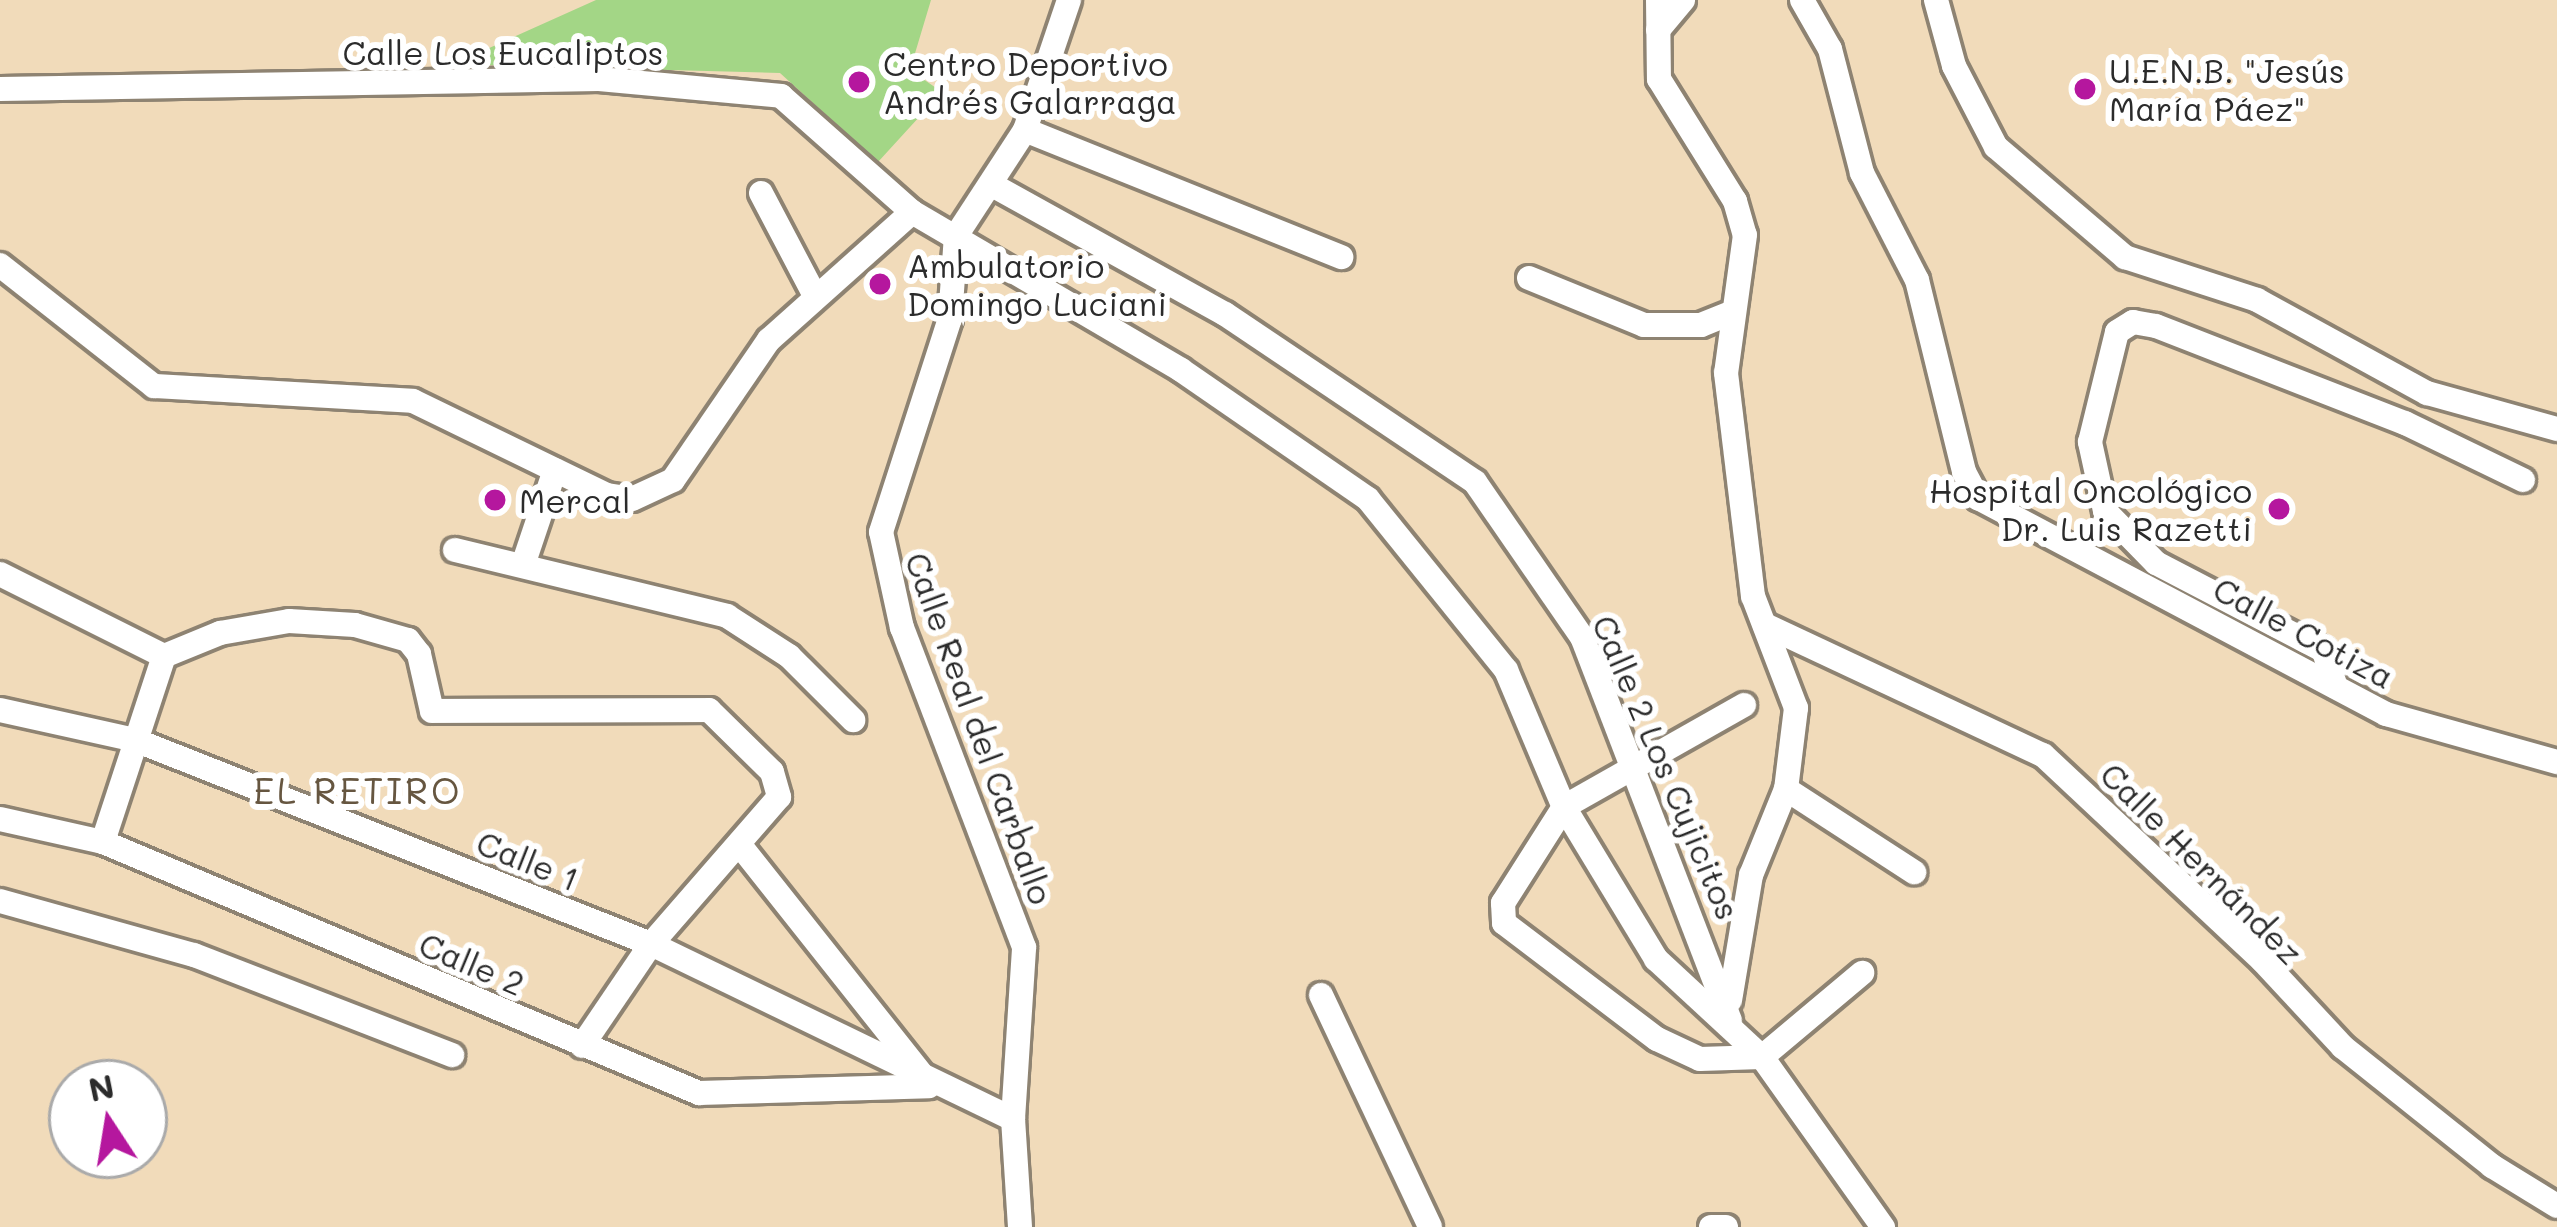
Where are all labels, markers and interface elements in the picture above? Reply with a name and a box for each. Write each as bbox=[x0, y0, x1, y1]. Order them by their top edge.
street label: Calle Los Eucaliptos bbox=[343, 32, 663, 72]
place label: Centro Deportivo Andrés Galarraga bbox=[883, 43, 1177, 121]
place label: U.E.N.B. "Jesús María Páez" bbox=[2109, 50, 2345, 128]
marker: Centro Deportivo Andrés Galarraga bbox=[846, 69, 872, 95]
marker: U.E.N.B. "Jesús María Páez" bbox=[2072, 76, 2098, 102]
place label: Ambulatorio Domingo Luciani bbox=[907, 245, 1167, 323]
marker: Ambulatorio Domingo Luciani bbox=[864, 268, 896, 300]
place label: Hospital Oncológico Dr. Luis Razetti bbox=[1929, 470, 2252, 548]
place label: Mercal bbox=[519, 480, 631, 520]
marker: Mercal bbox=[482, 487, 508, 513]
marker: Hospital Oncológico Dr. Luis Razetti bbox=[2263, 493, 2295, 525]
street label: Calle Real del Carballo bbox=[898, 547, 1062, 909]
street label: Calle Cotiza bbox=[2207, 568, 2401, 696]
street label: Calle 2 Los Cujicitos bbox=[1585, 609, 1749, 925]
street label: Calle Hernández bbox=[2093, 754, 2311, 972]
district label: EL RETIRO bbox=[253, 768, 463, 812]
street label: Calle 1 bbox=[471, 822, 585, 898]
street label: Calle 2 bbox=[414, 923, 530, 1003]
north arrow bbox=[48, 1059, 168, 1179]
text: N bbox=[84, 1063, 118, 1110]

